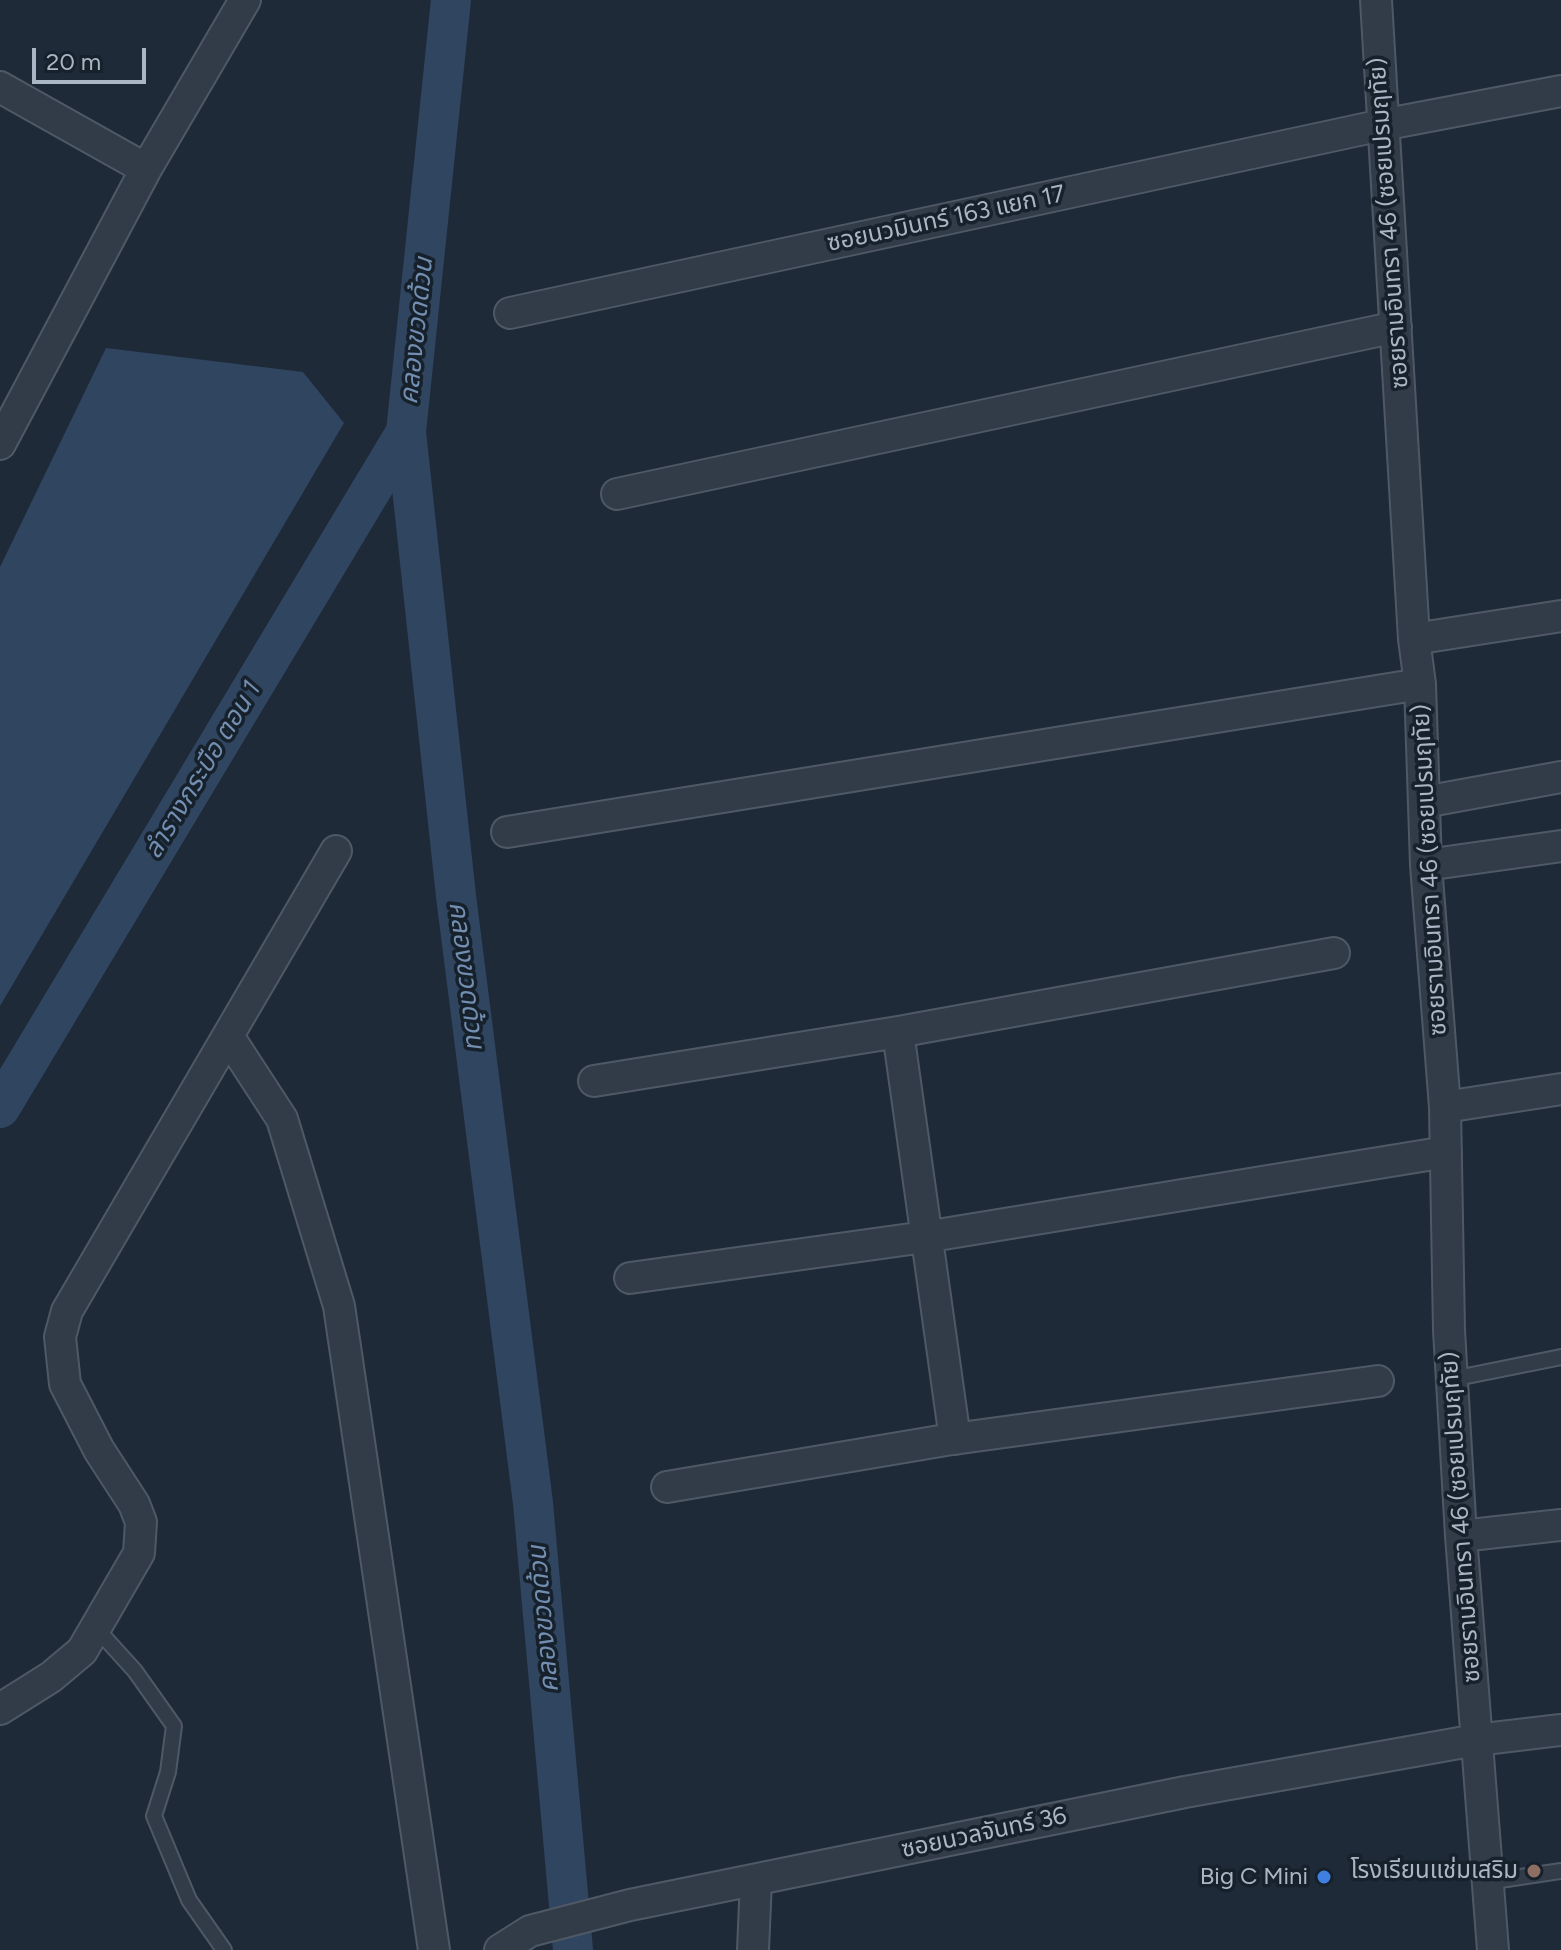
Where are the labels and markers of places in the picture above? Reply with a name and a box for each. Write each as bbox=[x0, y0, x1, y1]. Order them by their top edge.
place label: โรงเรียนแช่มเสริม bbox=[1350, 1857, 1518, 1885]
marker: โรงเรียนแช่มเสริม bbox=[1525, 1862, 1543, 1880]
place label: Big C Mini bbox=[1200, 1863, 1308, 1891]
marker: Big C Mini bbox=[1315, 1868, 1333, 1886]

